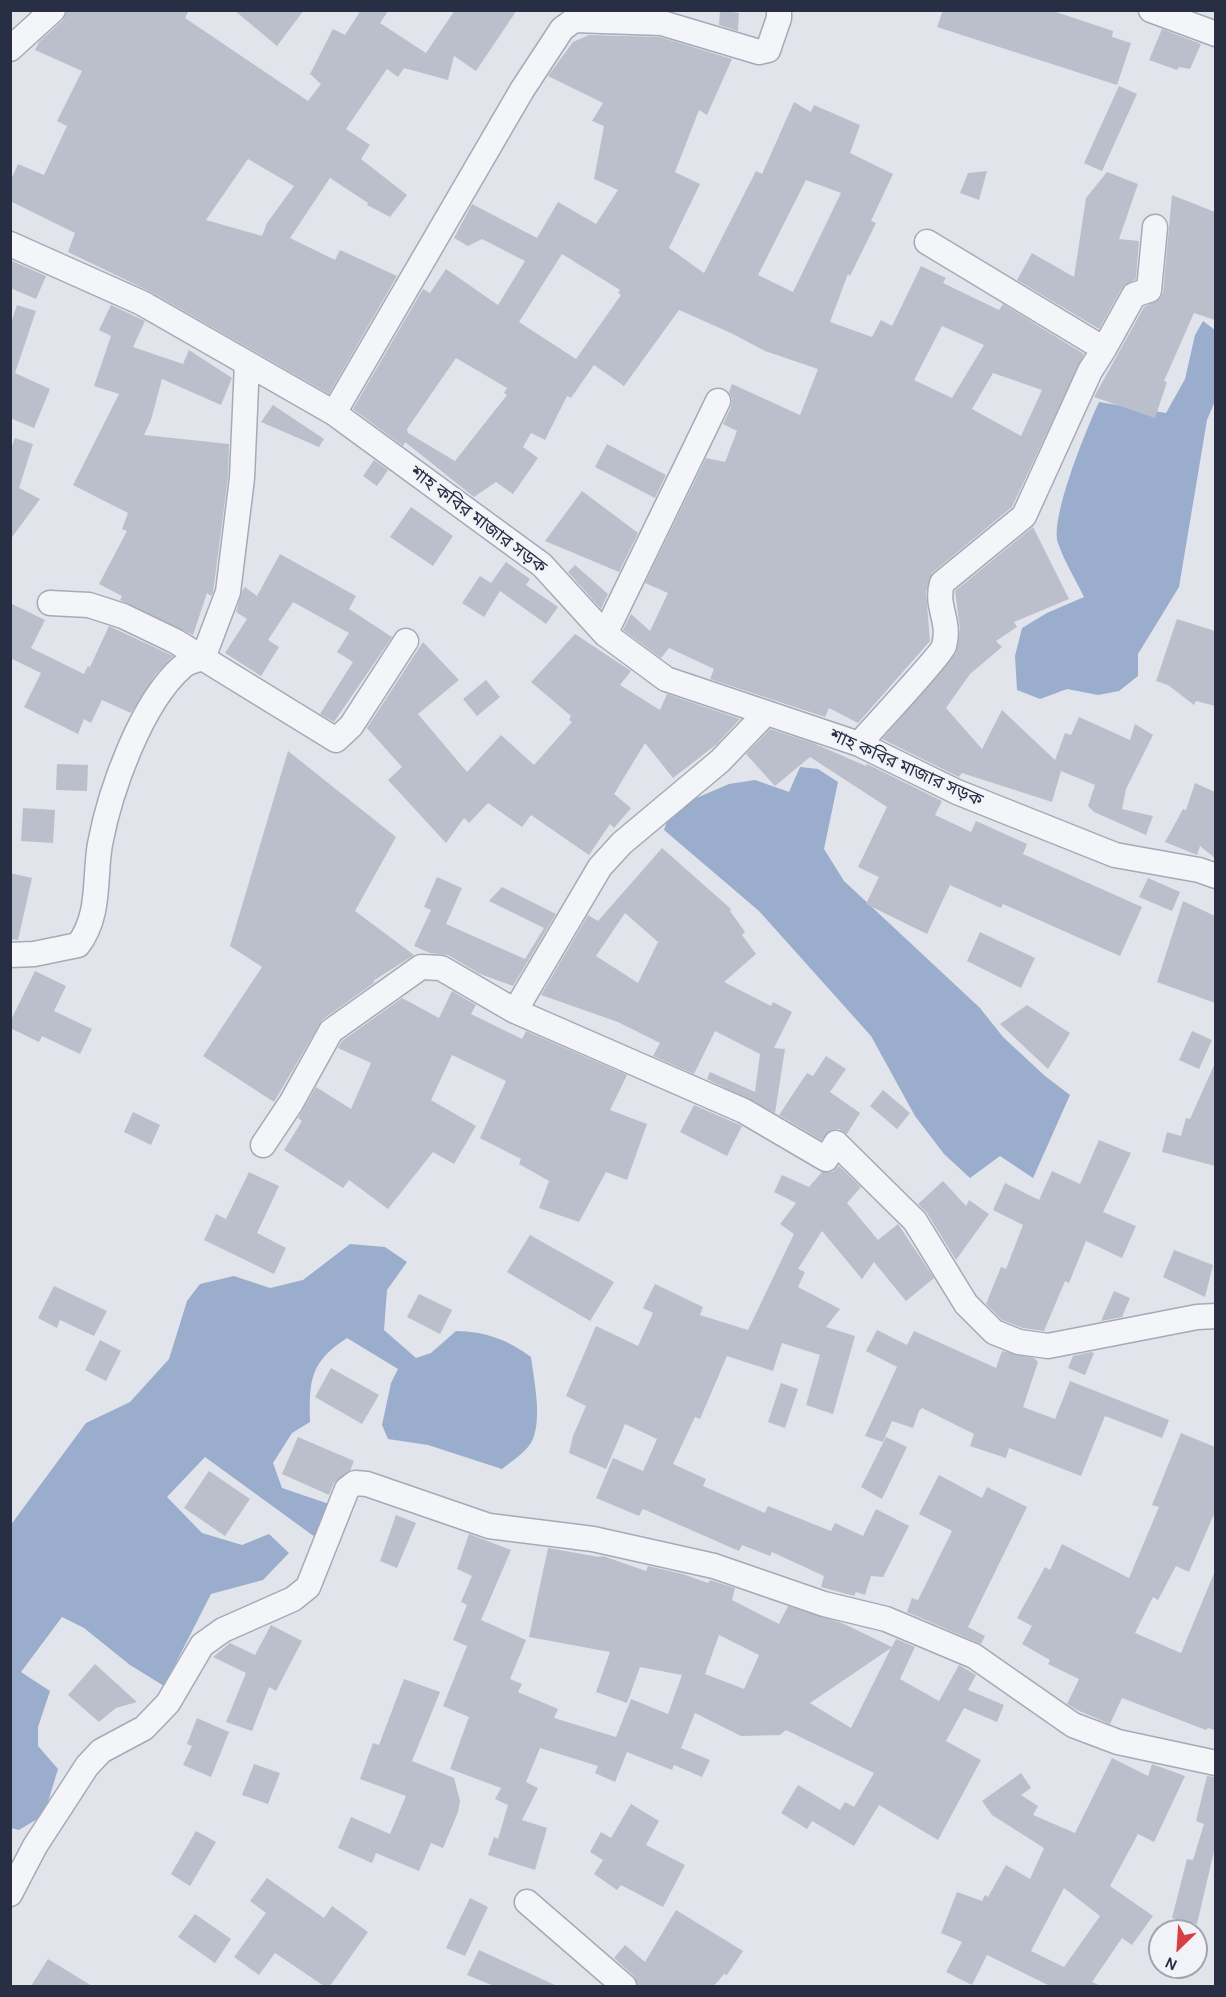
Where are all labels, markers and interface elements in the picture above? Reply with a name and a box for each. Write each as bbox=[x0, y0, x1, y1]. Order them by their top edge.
street label: শাহ কবির মাজার সড়ক bbox=[405, 462, 551, 578]
street label: শাহ কবির মাজার সড়ক bbox=[826, 724, 986, 812]
north arrow bbox=[1148, 1919, 1208, 1979]
text: N bbox=[1162, 1953, 1180, 1975]

